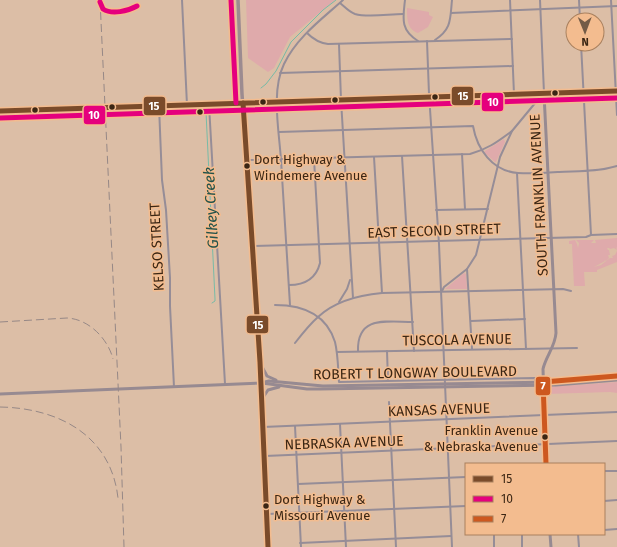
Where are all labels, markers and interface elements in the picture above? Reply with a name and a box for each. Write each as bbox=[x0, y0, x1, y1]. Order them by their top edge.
north arrow bbox=[565, 12, 605, 52]
text: N bbox=[581, 35, 589, 48]
line badge: 15 bbox=[451, 86, 474, 106]
unlabelled marker bbox=[550, 88, 560, 98]
text: 15 bbox=[458, 90, 469, 103]
unlabelled marker bbox=[430, 92, 440, 102]
line badge: 10 bbox=[481, 92, 504, 112]
unlabelled marker bbox=[330, 95, 340, 105]
line badge: 15 bbox=[143, 96, 166, 116]
text: 10 bbox=[487, 96, 499, 109]
unlabelled marker bbox=[258, 97, 268, 107]
text: 15 bbox=[149, 100, 160, 113]
unlabelled marker bbox=[107, 102, 117, 112]
unlabelled marker bbox=[30, 105, 40, 115]
line badge: 10 bbox=[83, 105, 106, 125]
unlabelled marker bbox=[195, 107, 205, 117]
text: 10 bbox=[88, 109, 100, 122]
street label: SOUTH FRANKLIN AVENUE bbox=[526, 114, 552, 276]
place label: Dort Highway & Windemere Avenue bbox=[254, 152, 367, 183]
marker: Dort Highway & Windemere Avenue bbox=[242, 161, 252, 171]
water label: Gilkey Creek bbox=[200, 167, 222, 249]
street label: KELSO STREET bbox=[146, 201, 168, 292]
street label: EAST SECOND STREET bbox=[367, 220, 502, 242]
line badge: 15 bbox=[246, 315, 269, 334]
text: 15 bbox=[253, 319, 264, 332]
street label: TUSCOLA AVENUE bbox=[402, 331, 512, 349]
street label: ROBERT T LONGWAY BOULEVARD bbox=[313, 363, 517, 383]
line badge: 7 bbox=[535, 376, 551, 396]
text: 7 bbox=[540, 380, 546, 393]
street label: KANSAS AVENUE bbox=[388, 400, 490, 420]
place label: Franklin Avenue & Nebraska Avenue bbox=[424, 423, 538, 454]
street label: NEBRASKA AVENUE bbox=[284, 432, 404, 454]
marker: Franklin Avenue & Nebraska Avenue bbox=[540, 432, 550, 442]
legend bbox=[465, 463, 605, 535]
text: 15 bbox=[501, 472, 512, 486]
place label: Dort Highway & Missouri Avenue bbox=[274, 492, 370, 523]
text: 10 bbox=[501, 492, 513, 506]
marker: Dort Highway & Missouri Avenue bbox=[261, 501, 271, 511]
text: 7 bbox=[501, 512, 506, 526]

